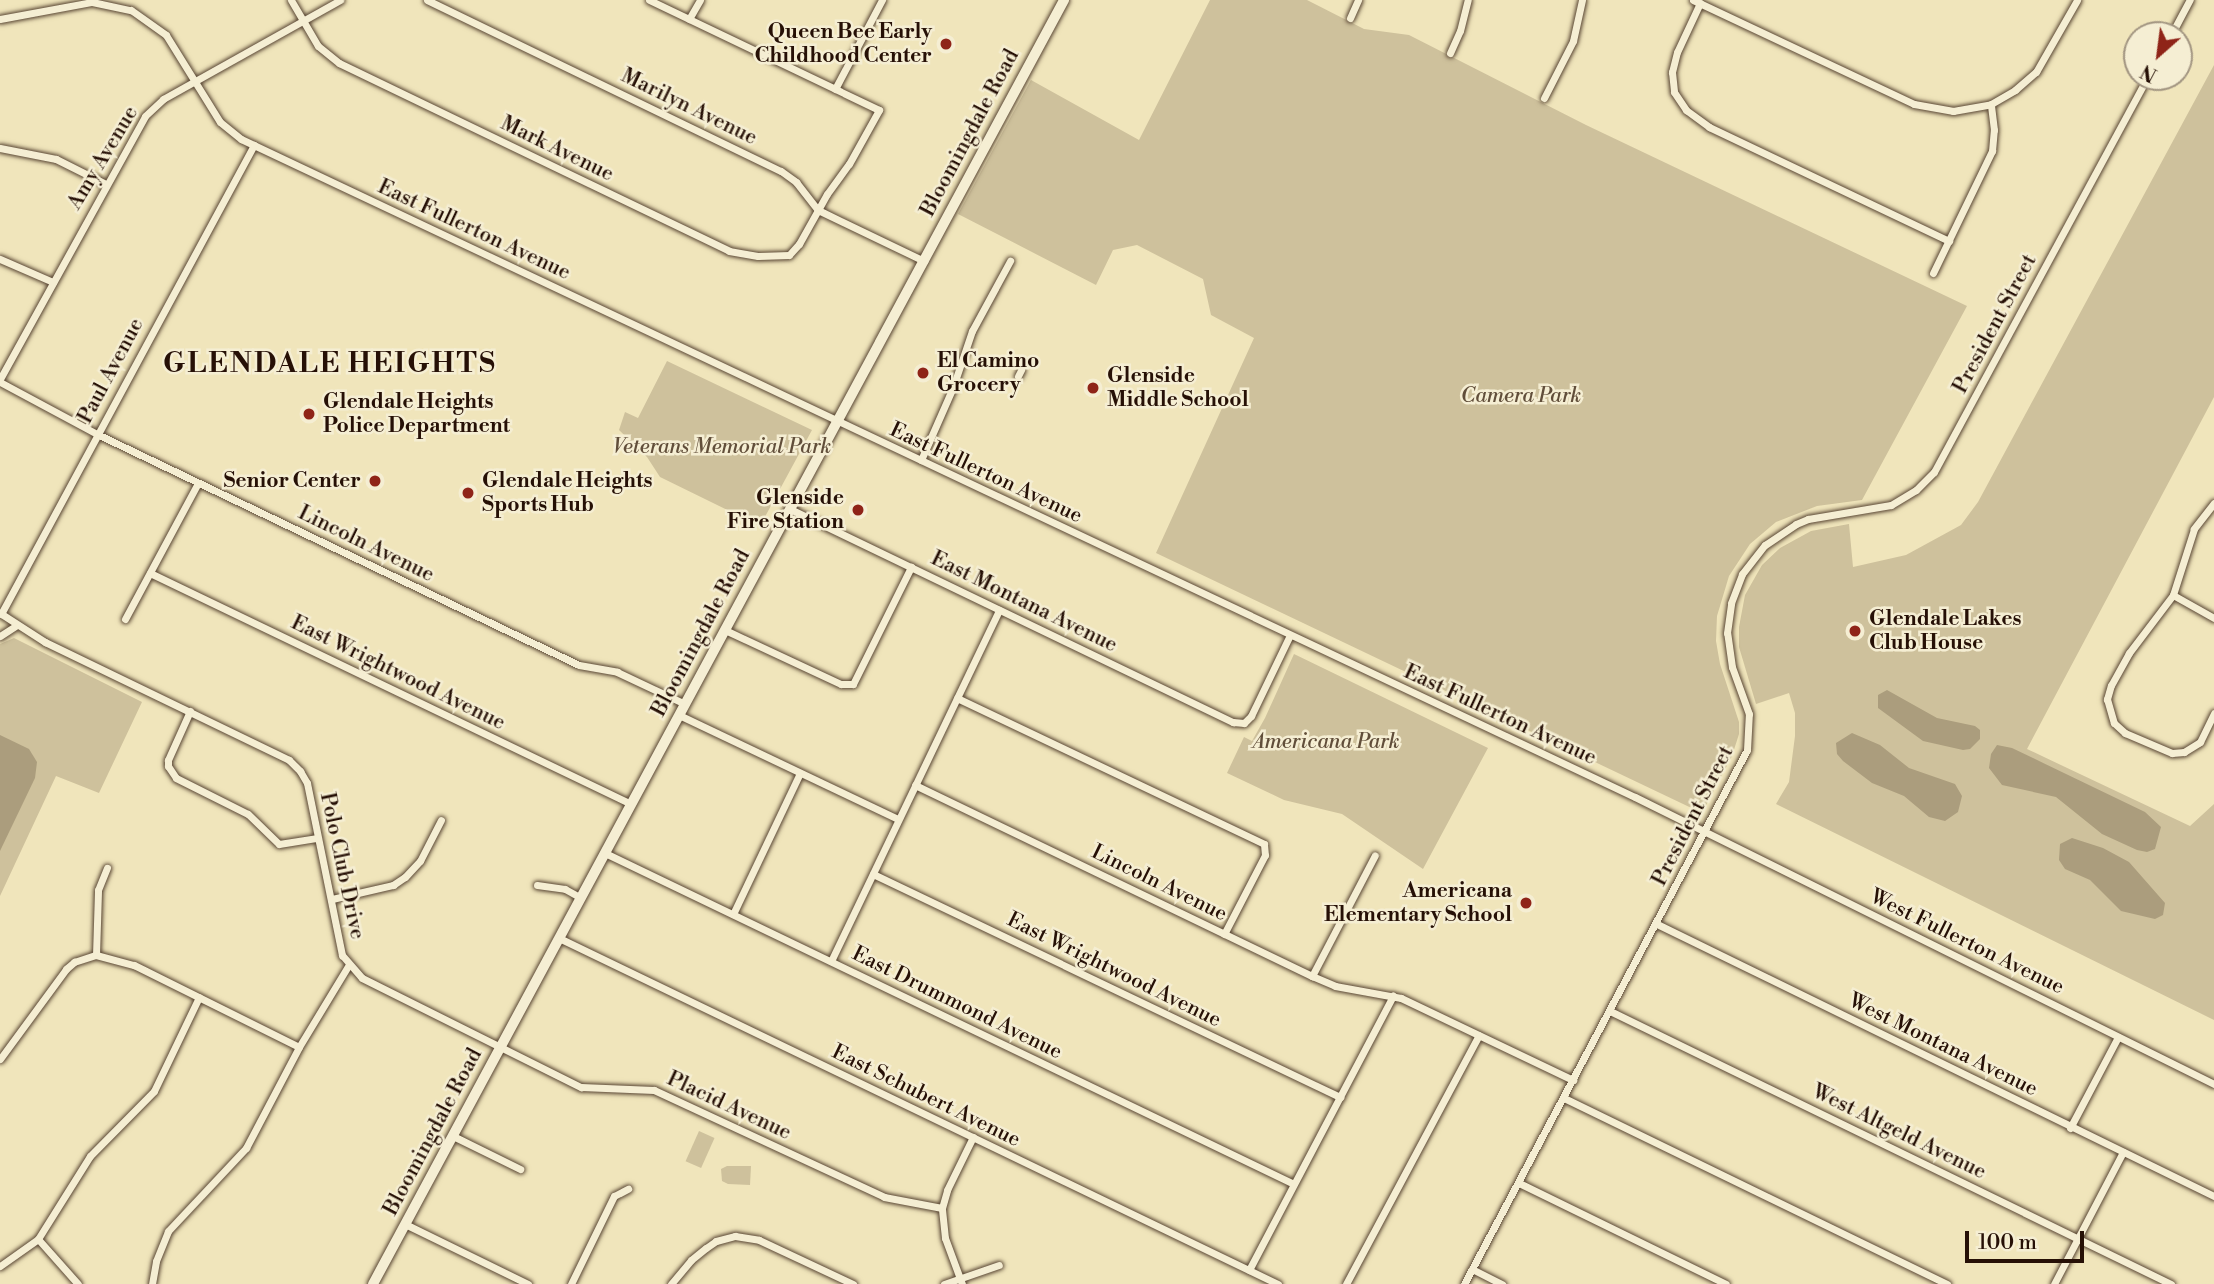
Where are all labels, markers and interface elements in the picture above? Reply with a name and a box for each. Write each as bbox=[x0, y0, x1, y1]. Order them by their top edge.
place label: Queen Bee Early Childhood Center bbox=[754, 19, 932, 69]
north arrow bbox=[2123, 21, 2193, 91]
marker: Queen Bee Early Childhood Center bbox=[938, 36, 954, 52]
street label: Bloomingdale Road bbox=[915, 45, 1025, 221]
text: N bbox=[2137, 59, 2161, 87]
street label: Marilyn Avenue bbox=[617, 63, 761, 151]
street label: Amy Avenue bbox=[62, 102, 144, 214]
street label: Mark Avenue bbox=[496, 111, 618, 187]
street label: East Fullerton Avenue bbox=[374, 174, 574, 286]
street label: President Street bbox=[1948, 250, 2042, 398]
street label: Paul Avenue bbox=[73, 314, 149, 428]
district label: GLENDALE HEIGHTS bbox=[165, 347, 495, 381]
place label: El Camino Grocery bbox=[937, 348, 1039, 398]
place label: Glenside Middle School bbox=[1107, 363, 1249, 413]
marker: El Camino Grocery bbox=[915, 365, 931, 381]
marker: Glenside Middle School bbox=[1085, 380, 1101, 396]
park label: Camera Park bbox=[1461, 383, 1581, 409]
place label: Glendale Heights Police Department bbox=[323, 389, 510, 439]
marker: Glendale Heights Police Department bbox=[301, 406, 317, 422]
street label: East Fullerton Avenue bbox=[886, 417, 1086, 529]
park label: Veterans Memorial Park bbox=[613, 434, 831, 460]
place label: Senior Center bbox=[223, 468, 361, 494]
place label: Glendale Heights Sports Hub bbox=[482, 468, 652, 518]
marker: Senior Center bbox=[367, 473, 383, 489]
marker: Glendale Heights Sports Hub bbox=[460, 485, 476, 501]
place label: Glenside Fire Station bbox=[727, 485, 844, 535]
street label: Lincoln Avenue bbox=[294, 500, 438, 588]
marker: Glenside Fire Station bbox=[850, 502, 866, 518]
street label: Bloomingdale Road bbox=[646, 545, 756, 721]
street label: East Montana Avenue bbox=[927, 546, 1121, 658]
place label: Glendale Lakes Club House bbox=[1869, 606, 2021, 656]
street label: East Wrightwood Avenue bbox=[287, 610, 509, 736]
marker: Glendale Lakes Club House bbox=[1847, 623, 1863, 639]
street label: East Fullerton Avenue bbox=[1400, 659, 1600, 771]
park label: Americana Park bbox=[1252, 729, 1400, 755]
street label: President Street bbox=[1647, 742, 1739, 890]
street label: Polo Club Drive bbox=[314, 790, 370, 942]
street label: Lincoln Avenue bbox=[1087, 839, 1231, 927]
place label: Americana Elementary School bbox=[1324, 878, 1512, 928]
street label: West Fullerton Avenue bbox=[1866, 884, 2068, 1000]
marker: Americana Elementary School bbox=[1518, 895, 1534, 911]
street label: East Wrightwood Avenue bbox=[1003, 907, 1225, 1033]
street label: East Drummond Avenue bbox=[848, 941, 1066, 1065]
street label: West Montana Avenue bbox=[1844, 988, 2042, 1102]
street label: East Schubert Avenue bbox=[828, 1039, 1024, 1153]
street label: Bloomingdale Road bbox=[378, 1044, 488, 1220]
street label: Placid Avenue bbox=[663, 1066, 795, 1146]
street label: West Altgeld Avenue bbox=[1808, 1079, 1990, 1185]
scale bar bbox=[1969, 1218, 2088, 1262]
text: 100 m bbox=[1978, 1230, 2037, 1256]

